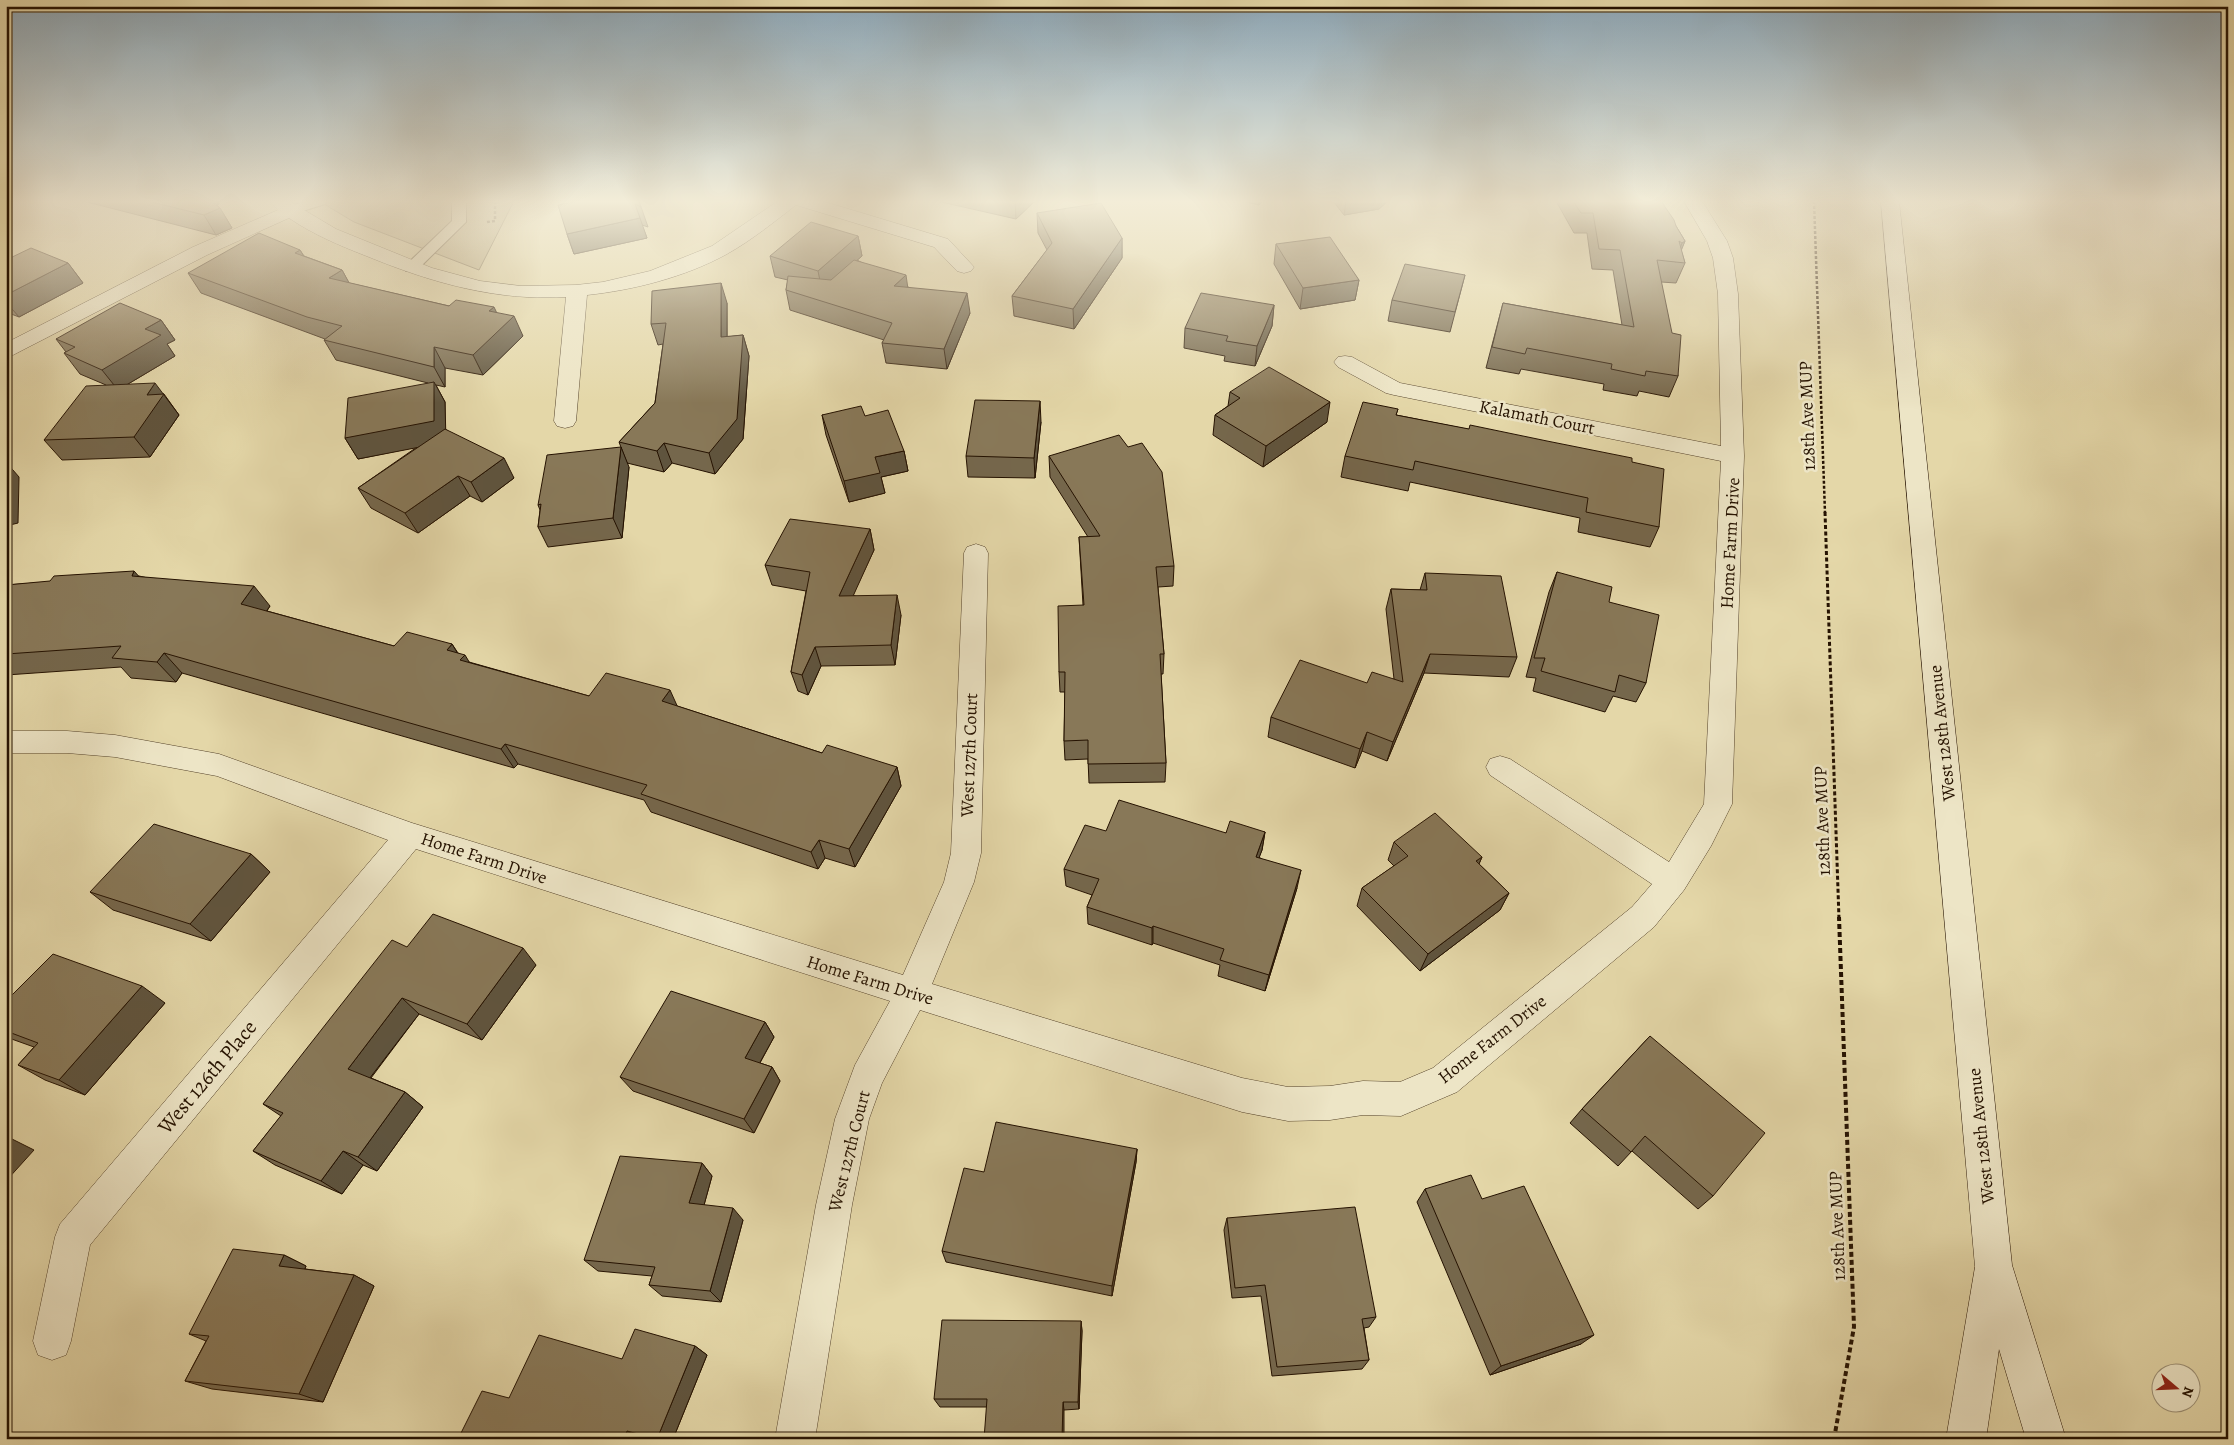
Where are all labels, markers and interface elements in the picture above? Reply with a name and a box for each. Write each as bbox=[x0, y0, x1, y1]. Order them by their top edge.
street label: 128th Ave MUP bbox=[1793, 361, 1821, 471]
street label: Kalamath Court bbox=[1477, 394, 1597, 440]
street label: Home Farm Drive bbox=[1715, 477, 1745, 609]
street label: West 128th Avenue bbox=[1923, 664, 1961, 803]
street label: West 127th Court bbox=[955, 693, 983, 818]
street label: 128th Ave MUP bbox=[1808, 766, 1836, 876]
street label: Home Farm Drive bbox=[418, 826, 550, 890]
street label: Home Farm Drive bbox=[804, 949, 936, 1011]
street label: Home Farm Drive bbox=[1433, 989, 1551, 1089]
street label: West 126th Place bbox=[150, 1014, 263, 1141]
street label: West 128th Avenue bbox=[1962, 1067, 2000, 1206]
street label: West 127th Court bbox=[822, 1088, 876, 1215]
street label: 128th Ave MUP bbox=[1823, 1171, 1851, 1281]
north arrow bbox=[2152, 1362, 2202, 1412]
text: N bbox=[2177, 1384, 2198, 1400]

